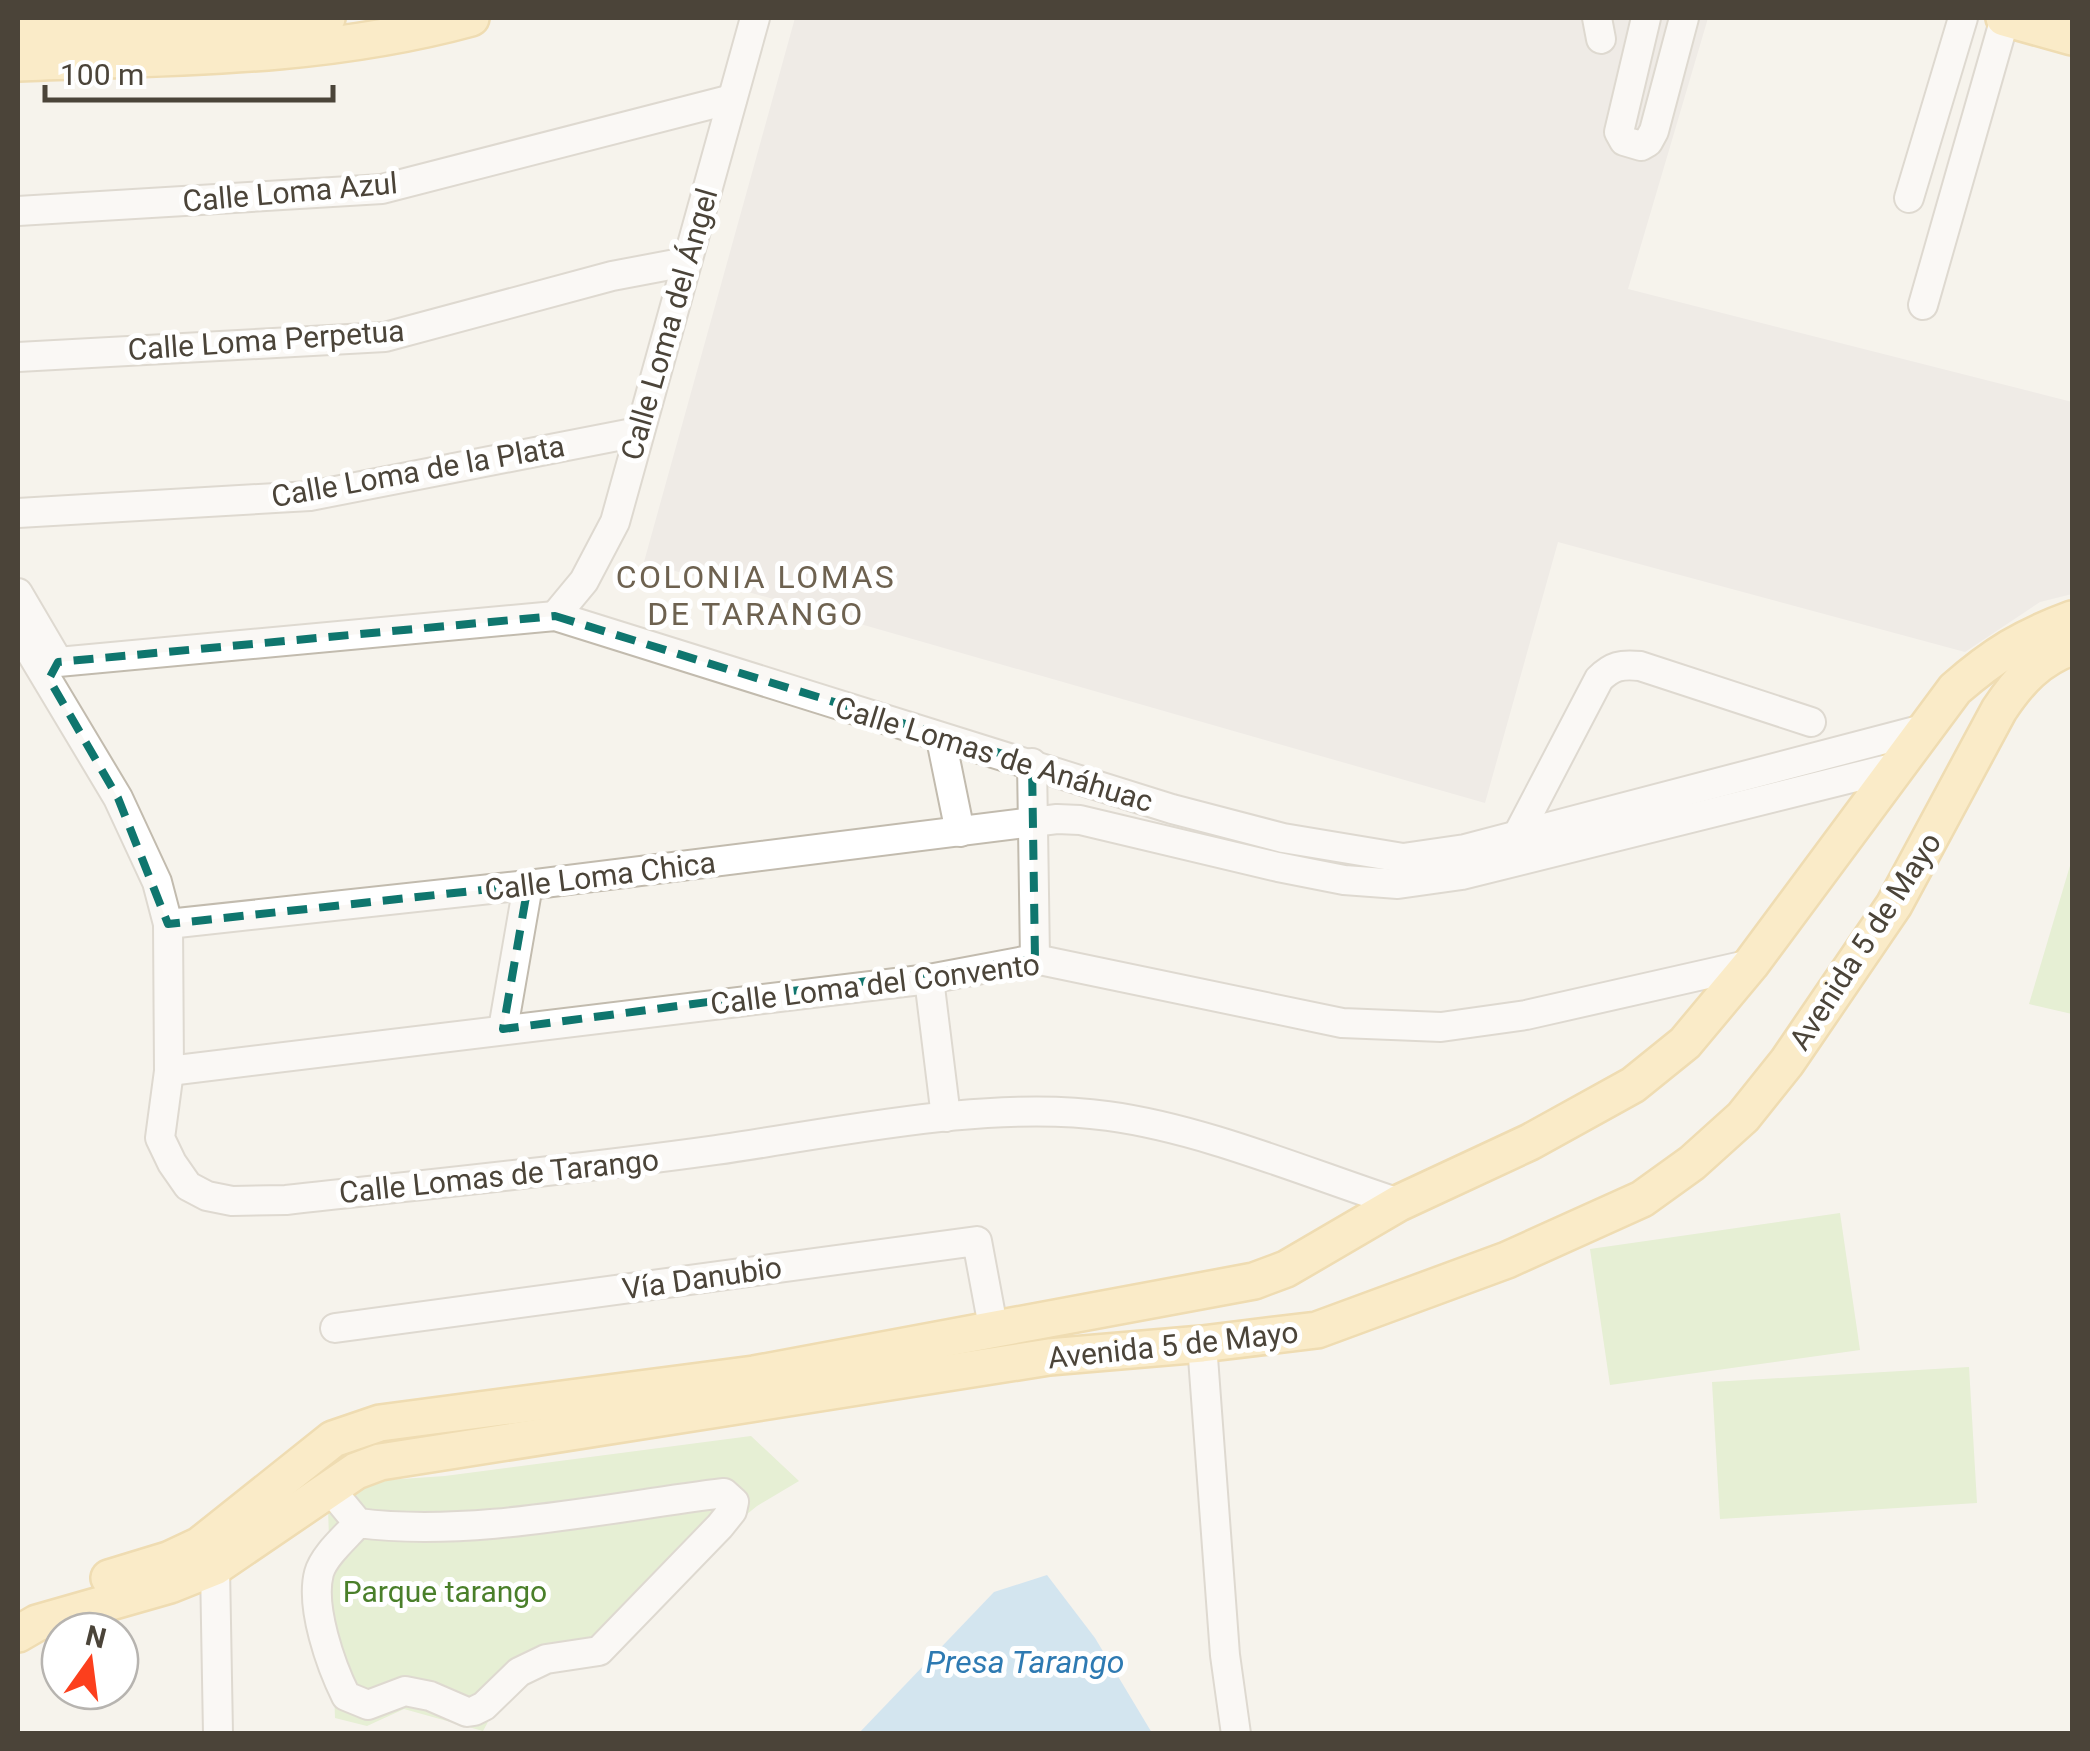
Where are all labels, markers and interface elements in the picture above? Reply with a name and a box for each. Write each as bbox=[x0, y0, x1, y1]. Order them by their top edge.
scale bar bbox=[45, 40, 332, 102]
text: 100 m bbox=[60, 57, 144, 92]
street label: Calle Loma Azul bbox=[181, 165, 399, 219]
street label: Calle Loma del Ángel bbox=[613, 184, 725, 464]
street label: Calle Loma Perpetua bbox=[126, 313, 406, 367]
street label: Calle Loma de la Plata bbox=[269, 428, 567, 514]
district label: COLONIA LOMAS DE TARANGO bbox=[616, 558, 896, 633]
street label: Calle Lomas de Anáhuac bbox=[831, 689, 1157, 819]
street label: Avenida 5 de Mayo bbox=[1782, 826, 1948, 1056]
street label: Calle Loma Chica bbox=[482, 844, 718, 908]
street label: Calle Loma del Convento bbox=[708, 946, 1042, 1022]
street label: Calle Lomas de Tarango bbox=[337, 1142, 661, 1210]
street label: Vía Danubio bbox=[620, 1249, 784, 1307]
street label: Avenida 5 de Mayo bbox=[1046, 1314, 1300, 1376]
park label: Parque tarango bbox=[343, 1574, 547, 1609]
north arrow bbox=[40, 1611, 140, 1711]
text: N bbox=[82, 1619, 110, 1656]
water label: Presa Tarango bbox=[925, 1643, 1125, 1681]

